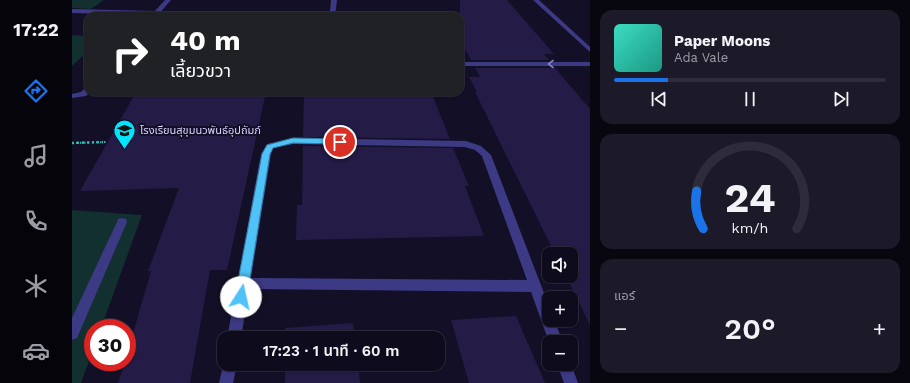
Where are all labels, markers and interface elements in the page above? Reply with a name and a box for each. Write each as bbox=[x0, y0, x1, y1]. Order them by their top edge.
text: 17:22 bbox=[13, 19, 59, 40]
text: 40 m bbox=[170, 24, 240, 57]
icon: right bbox=[104, 28, 156, 80]
text: Paper Moons bbox=[674, 32, 770, 50]
text: Ada Vale bbox=[674, 50, 728, 65]
text: เลี้ยวขวา bbox=[170, 60, 231, 81]
one-way arrow bbox=[548, 60, 554, 68]
icon: directions bbox=[22, 77, 50, 105]
icon: previous bbox=[648, 88, 670, 110]
icon: pause bbox=[739, 88, 761, 110]
icon: next bbox=[830, 88, 852, 110]
school or university icon: โรงเรียนสุขุมนวพันธ์อุปถัมภ์ bbox=[112, 117, 138, 150]
place label: โรงเรียนสุขุมนวพันธ์อุปถัมภ์ bbox=[140, 124, 261, 137]
pin bbox=[323, 125, 357, 159]
icon: arrive bbox=[329, 131, 351, 153]
icon: music bbox=[22, 142, 50, 170]
text: 24 bbox=[724, 173, 776, 222]
icon: phone bbox=[22, 207, 50, 235]
text: km/h bbox=[732, 220, 768, 236]
map controls bbox=[542, 247, 578, 371]
button: sound bbox=[542, 247, 578, 283]
icon: climate bbox=[22, 272, 50, 300]
position arrow bbox=[220, 276, 262, 318]
text: แอร์ bbox=[614, 288, 635, 303]
button: + bbox=[542, 291, 578, 327]
text: 20° bbox=[724, 311, 776, 346]
text: − bbox=[614, 316, 627, 341]
text: + bbox=[873, 316, 886, 341]
speed limit sign: 30 bbox=[84, 319, 136, 371]
button: − bbox=[542, 335, 578, 371]
icon: car bbox=[22, 337, 50, 365]
text: 17:23 · 1 นาที · 60 m bbox=[263, 342, 399, 360]

